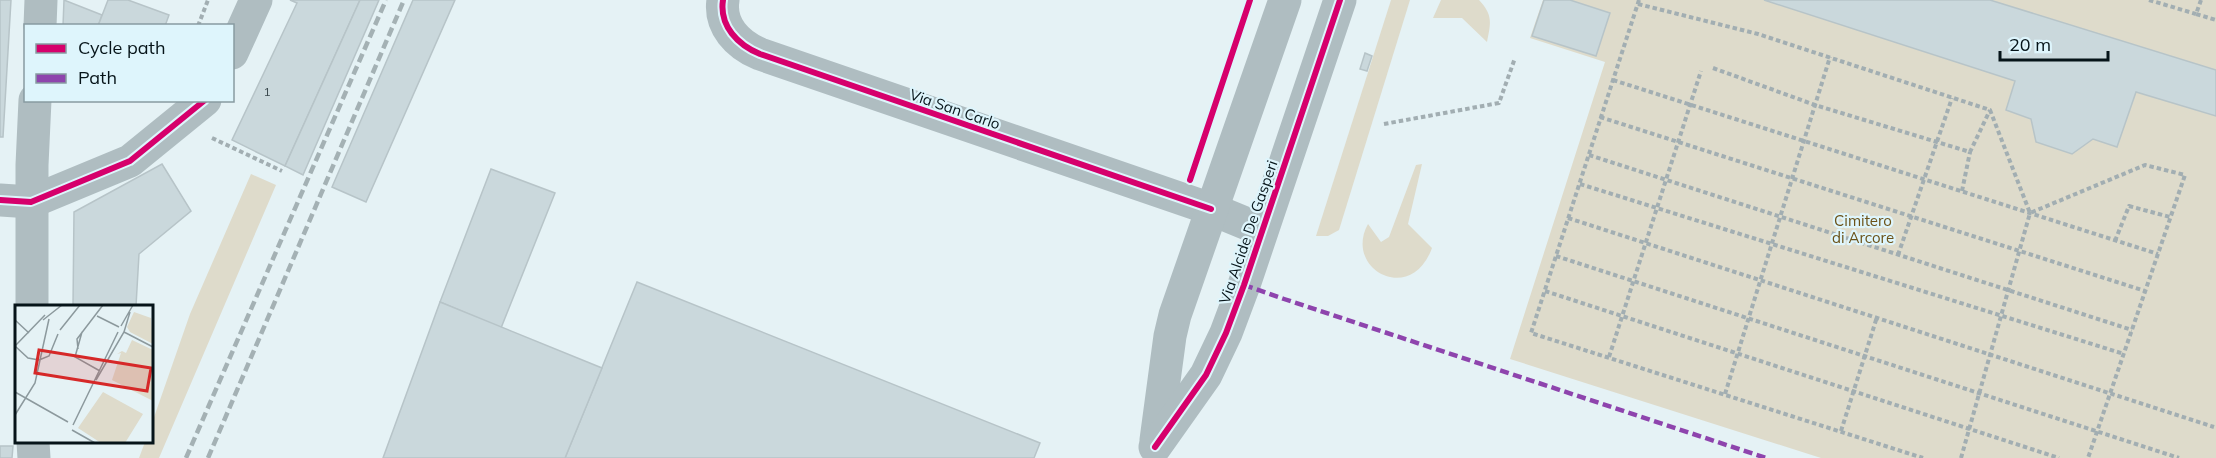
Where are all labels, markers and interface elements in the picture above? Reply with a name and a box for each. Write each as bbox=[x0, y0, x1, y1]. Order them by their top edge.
legend bbox=[24, 24, 234, 102]
scale bar bbox=[2000, 24, 2108, 62]
text: 20 m bbox=[2009, 33, 2051, 56]
text: Cycle path bbox=[78, 36, 165, 59]
text: Path bbox=[78, 66, 117, 89]
house number: 1 bbox=[263, 84, 271, 99]
street label: Via San Carlo bbox=[907, 85, 1003, 133]
street label: Via Alcide De Gasperi bbox=[1215, 158, 1281, 306]
park label: Cimitero di Arcore bbox=[1832, 211, 1894, 247]
inset map bbox=[15, 305, 153, 443]

